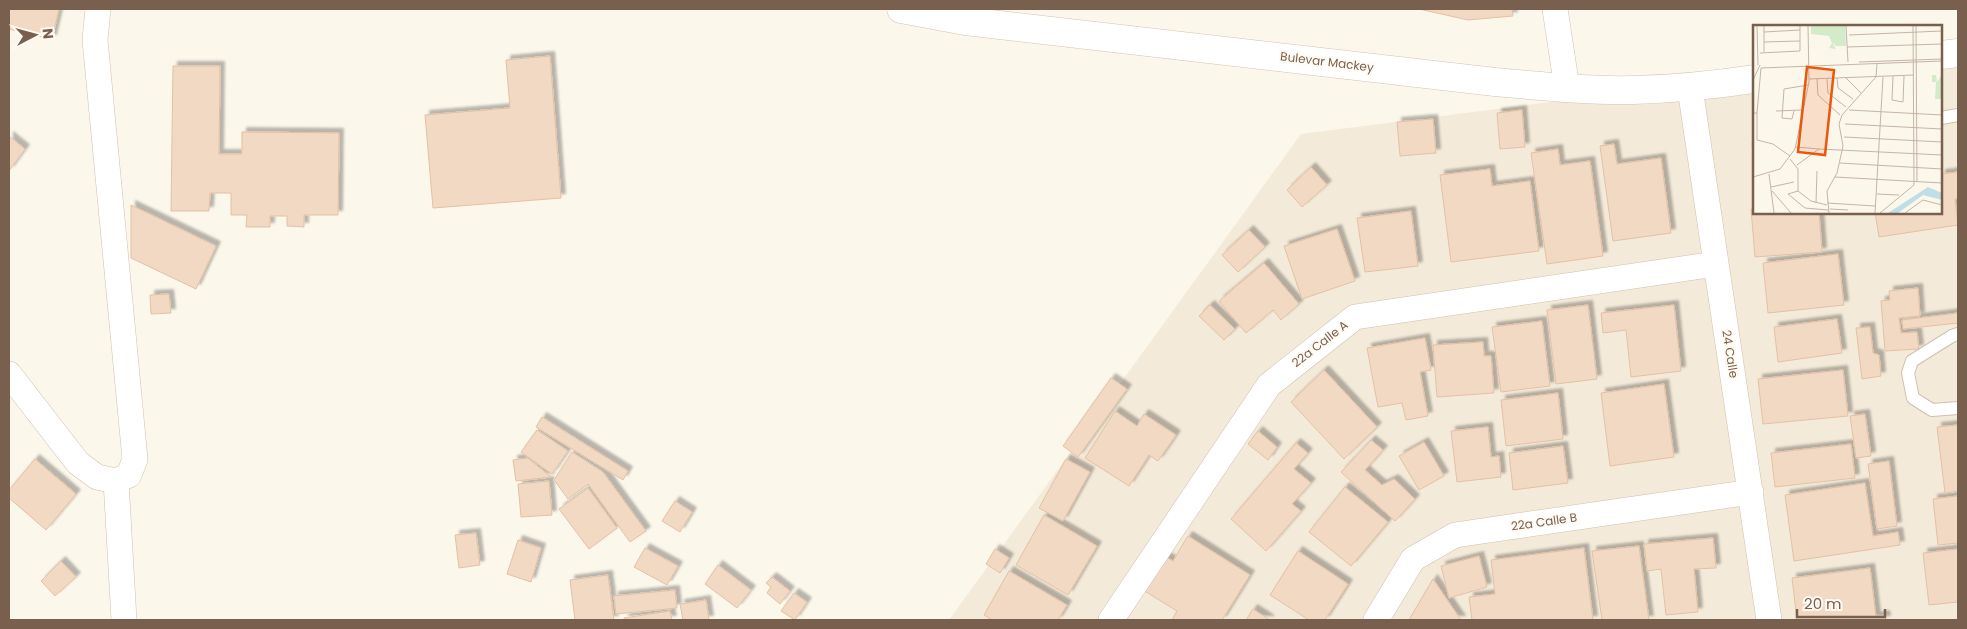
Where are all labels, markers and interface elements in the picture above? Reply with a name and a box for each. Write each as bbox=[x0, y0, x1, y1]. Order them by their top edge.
north arrow bbox=[10, 10, 60, 60]
inset map bbox=[1753, 25, 1942, 214]
text: N bbox=[37, 27, 58, 40]
street label: Bulevar Mackey bbox=[1279, 47, 1375, 76]
street label: 22a Calle A bbox=[1288, 316, 1351, 371]
street label: 24 Calle bbox=[1718, 329, 1743, 379]
street label: 22a Calle B bbox=[1510, 508, 1578, 535]
scale bar bbox=[1797, 586, 1884, 618]
text: 20 m bbox=[1804, 593, 1842, 614]

